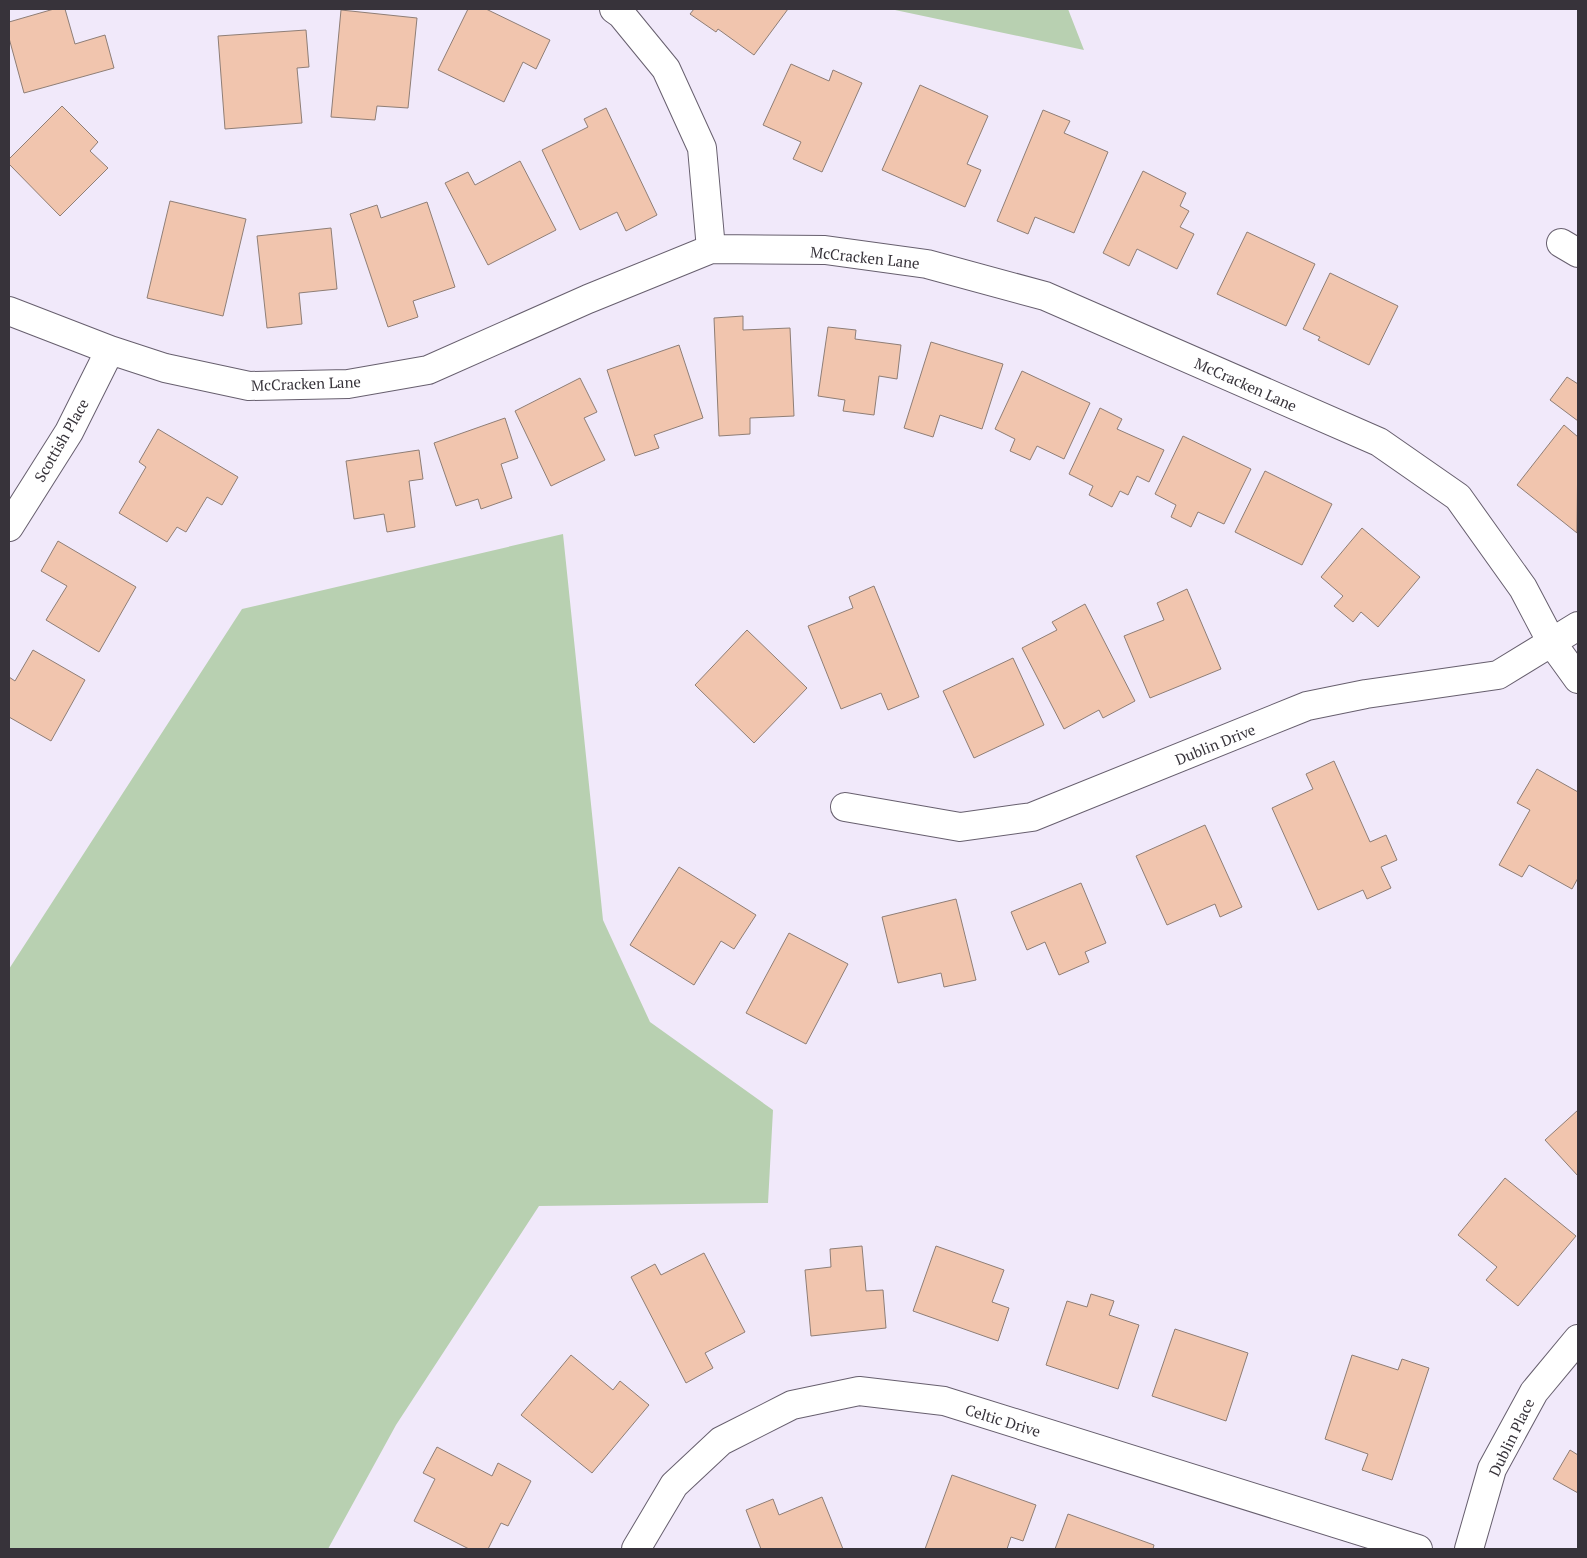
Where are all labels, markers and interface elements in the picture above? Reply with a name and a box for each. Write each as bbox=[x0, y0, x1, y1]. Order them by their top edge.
street label: McCracken Lane bbox=[809, 241, 921, 273]
street label: McCracken Lane bbox=[1192, 353, 1300, 415]
street label: McCracken Lane bbox=[251, 371, 361, 395]
street label: Scottish Place bbox=[29, 395, 93, 485]
street label: Dublin Drive bbox=[1172, 719, 1258, 769]
street label: Dublin Place bbox=[1484, 1395, 1538, 1479]
street label: Celtic Drive bbox=[963, 1399, 1043, 1441]

